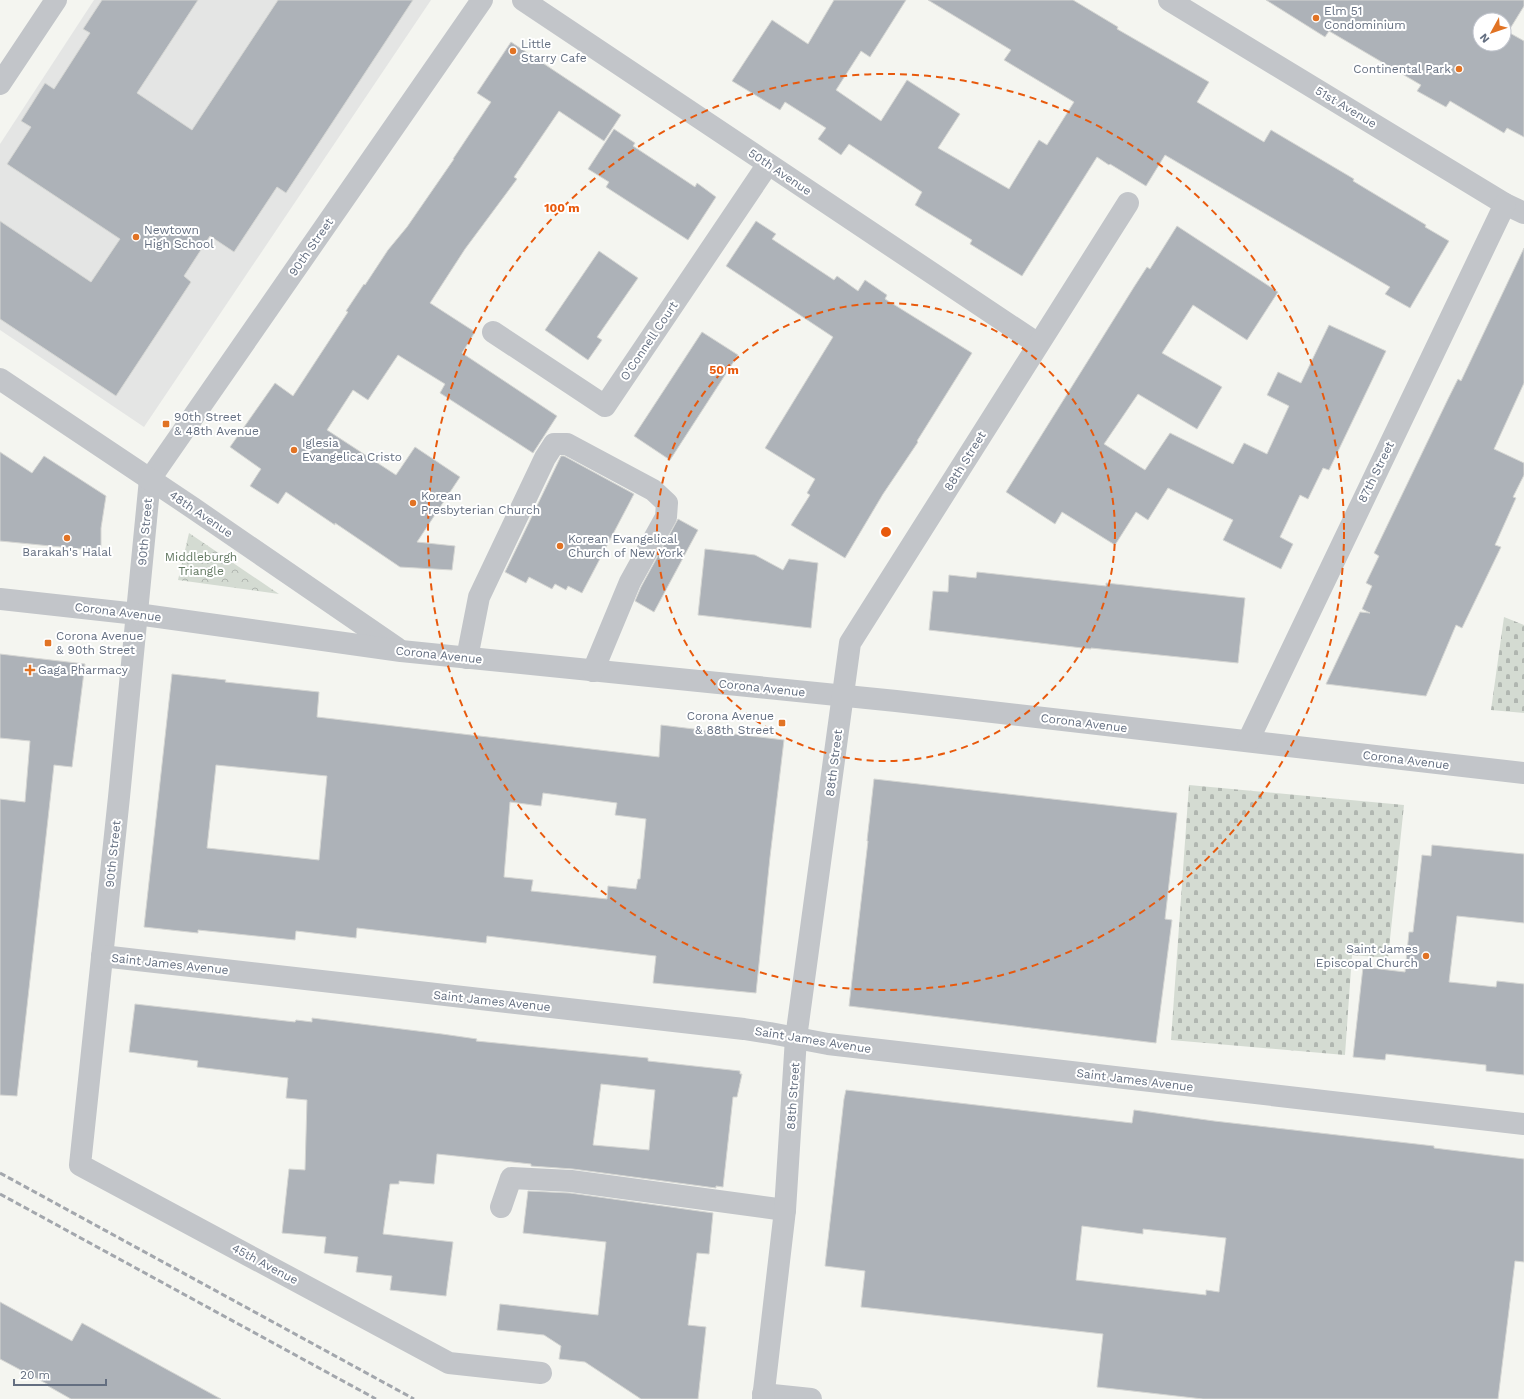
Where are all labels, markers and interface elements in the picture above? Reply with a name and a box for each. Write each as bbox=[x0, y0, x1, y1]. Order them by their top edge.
place label: Elm 51 Condominium bbox=[1324, 4, 1406, 32]
north arrow bbox=[1472, 12, 1512, 52]
marker: Elm 51 Condominium bbox=[1311, 13, 1321, 23]
text: N bbox=[1477, 31, 1492, 45]
place label: Little Starry Cafe bbox=[521, 37, 587, 65]
marker: Little Starry Cafe bbox=[508, 46, 518, 56]
place label: Continental Park bbox=[1353, 62, 1451, 76]
marker: Continental Park bbox=[1454, 64, 1464, 74]
street label: 51st Avenue bbox=[1313, 83, 1379, 131]
street label: 50th Avenue bbox=[746, 146, 814, 198]
text: 100 m bbox=[544, 201, 580, 215]
street label: 90th Street bbox=[286, 215, 336, 279]
place label: Newtown High School bbox=[144, 223, 214, 251]
marker: Newtown High School bbox=[131, 232, 141, 242]
street label: O'Connell Court bbox=[617, 299, 681, 383]
text: 50 m bbox=[709, 363, 739, 377]
place label: 90th Street & 48th Avenue bbox=[174, 410, 259, 438]
marker: 90th Street & 48th Avenue bbox=[161, 419, 171, 429]
street label: 88th Street bbox=[941, 429, 989, 493]
place label: Iglesia Evangelica Cristo bbox=[302, 436, 402, 464]
street label: 87th Street bbox=[1355, 439, 1397, 505]
marker: Iglesia Evangelica Cristo bbox=[289, 445, 299, 455]
street label: 48th Avenue bbox=[167, 488, 235, 540]
place label: Korean Presbyterian Church bbox=[421, 489, 540, 517]
street label: 90th Street bbox=[135, 498, 155, 566]
marker: Korean Presbyterian Church bbox=[408, 498, 418, 508]
centre of rings bbox=[879, 525, 893, 539]
place label: Korean Evangelical Church of New York bbox=[568, 532, 683, 560]
marker: Barakah's Halal bbox=[62, 533, 72, 543]
marker: Korean Evangelical Church of New York bbox=[555, 541, 565, 551]
place label: Barakah's Halal bbox=[22, 545, 112, 559]
park label: Middleburgh Triangle bbox=[165, 550, 237, 578]
street label: Corona Avenue bbox=[74, 600, 162, 624]
place label: Corona Avenue & 90th Street bbox=[56, 629, 143, 657]
marker: Corona Avenue & 90th Street bbox=[43, 638, 53, 648]
street label: Corona Avenue bbox=[395, 643, 483, 667]
place label: Gaga Pharmacy bbox=[38, 663, 129, 677]
marker: Gaga Pharmacy bbox=[25, 665, 35, 675]
street label: Corona Avenue bbox=[718, 676, 806, 700]
place label: Corona Avenue & 88th Street bbox=[687, 709, 774, 737]
street label: Corona Avenue bbox=[1040, 711, 1128, 735]
marker: Corona Avenue & 88th Street bbox=[777, 718, 787, 728]
street label: 88th Street bbox=[823, 729, 845, 797]
street label: Corona Avenue bbox=[1362, 748, 1450, 772]
street label: 90th Street bbox=[103, 820, 123, 888]
place label: Saint James Episcopal Church bbox=[1316, 942, 1418, 970]
street label: Saint James Avenue bbox=[111, 951, 229, 977]
marker: Saint James Episcopal Church bbox=[1421, 951, 1431, 961]
street label: Saint James Avenue bbox=[433, 988, 551, 1014]
street label: Saint James Avenue bbox=[754, 1024, 872, 1056]
street label: 88th Street bbox=[784, 1062, 802, 1130]
street label: Saint James Avenue bbox=[1076, 1066, 1194, 1094]
street label: 45th Avenue bbox=[230, 1241, 300, 1287]
scale bar bbox=[14, 1361, 106, 1387]
text: 20 m bbox=[20, 1368, 50, 1382]

